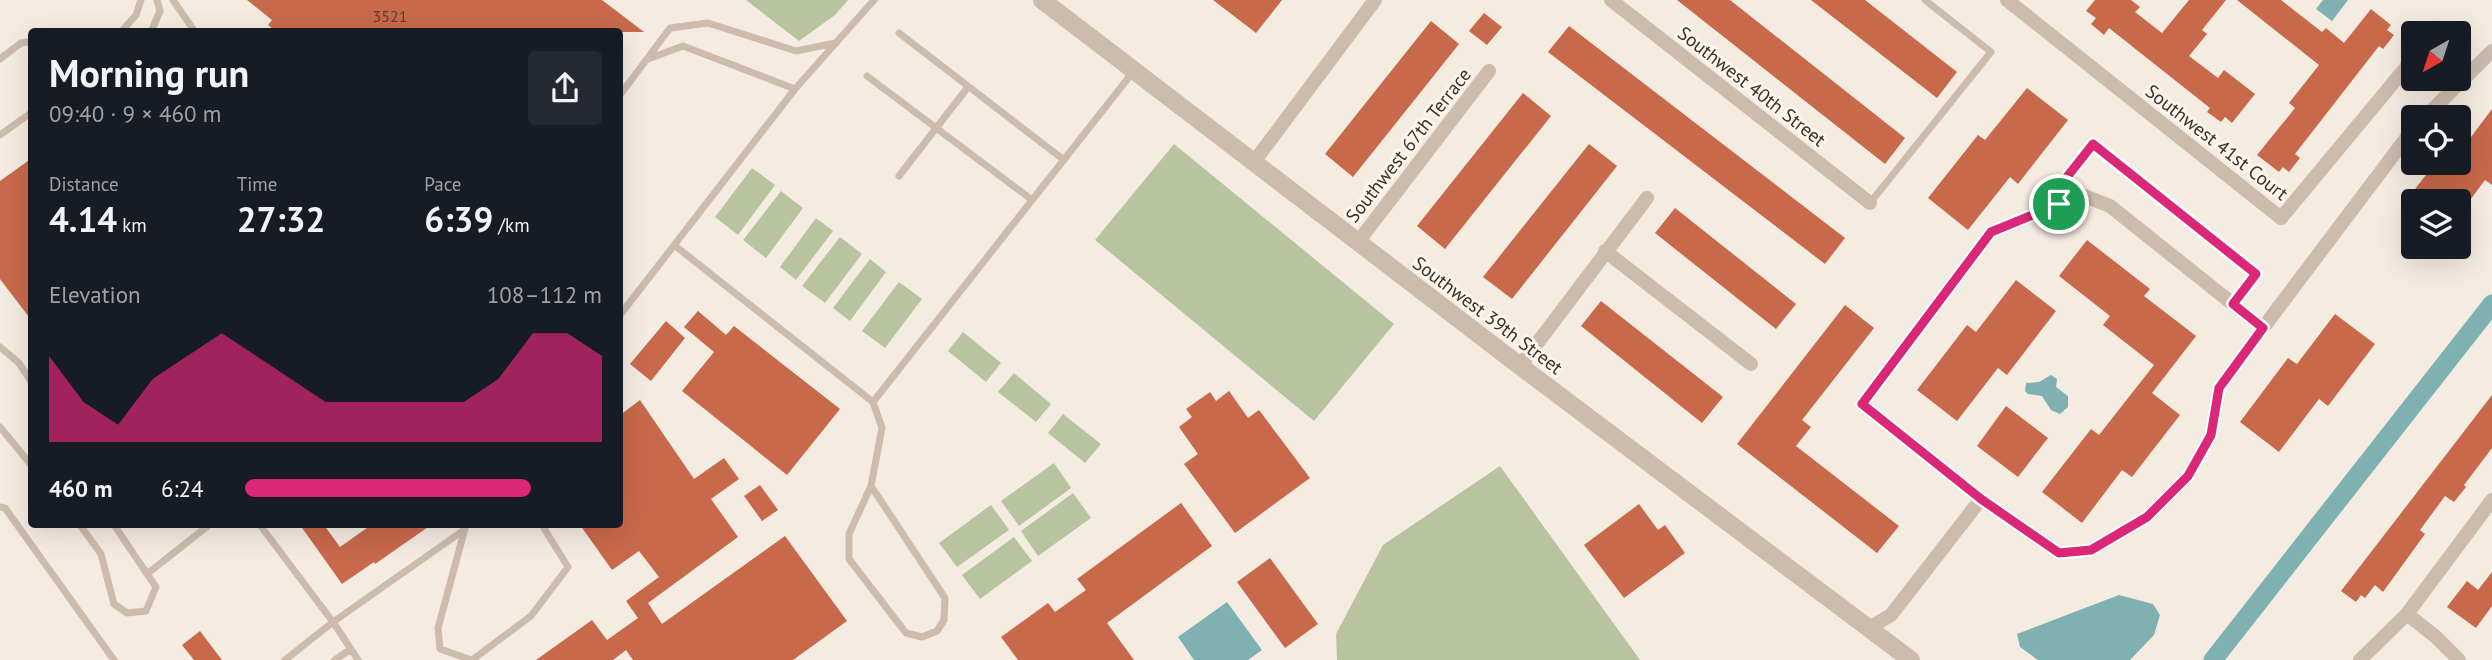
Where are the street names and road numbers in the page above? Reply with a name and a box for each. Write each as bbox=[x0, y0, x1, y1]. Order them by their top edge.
street label: Southwest 40th Street bbox=[1673, 21, 1831, 152]
street label: Southwest 67th Terrace bbox=[1340, 63, 1476, 227]
street label: Southwest 41st Court bbox=[2141, 79, 2294, 206]
street label: Southwest 39th Street bbox=[1408, 251, 1568, 380]

